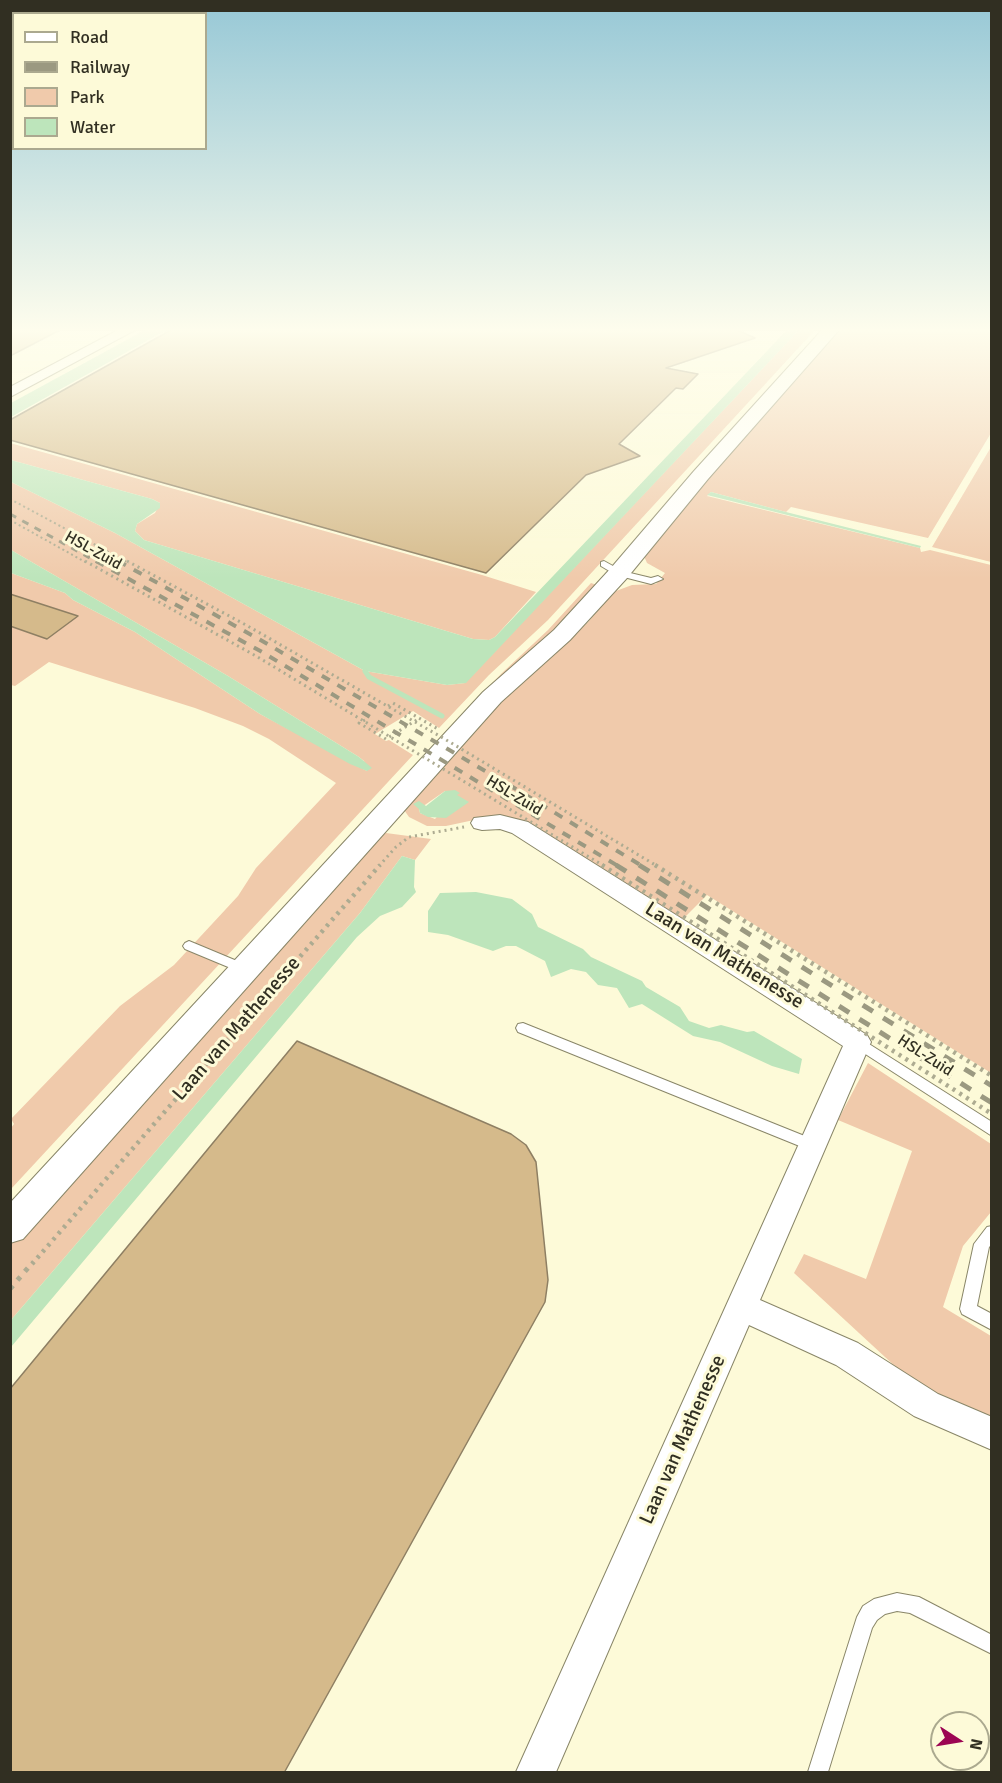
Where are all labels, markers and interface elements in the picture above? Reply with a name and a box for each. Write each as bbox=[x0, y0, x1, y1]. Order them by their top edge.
legend bbox=[12, 12, 207, 150]
text: Road bbox=[70, 26, 109, 48]
text: Railway bbox=[70, 56, 130, 78]
text: Park bbox=[70, 86, 105, 108]
text: Water bbox=[70, 116, 115, 138]
street label: HSL-Zuid bbox=[61, 528, 125, 574]
street label: HSL-Zuid bbox=[482, 772, 546, 820]
street label: Laan van Mathenesse bbox=[640, 897, 808, 1015]
street label: Laan van Mathenesse bbox=[168, 952, 306, 1106]
street label: HSL-Zuid bbox=[894, 1031, 956, 1081]
street label: Laan van Mathenesse bbox=[635, 1352, 731, 1528]
north arrow bbox=[930, 1711, 990, 1771]
text: N bbox=[965, 1737, 987, 1752]

